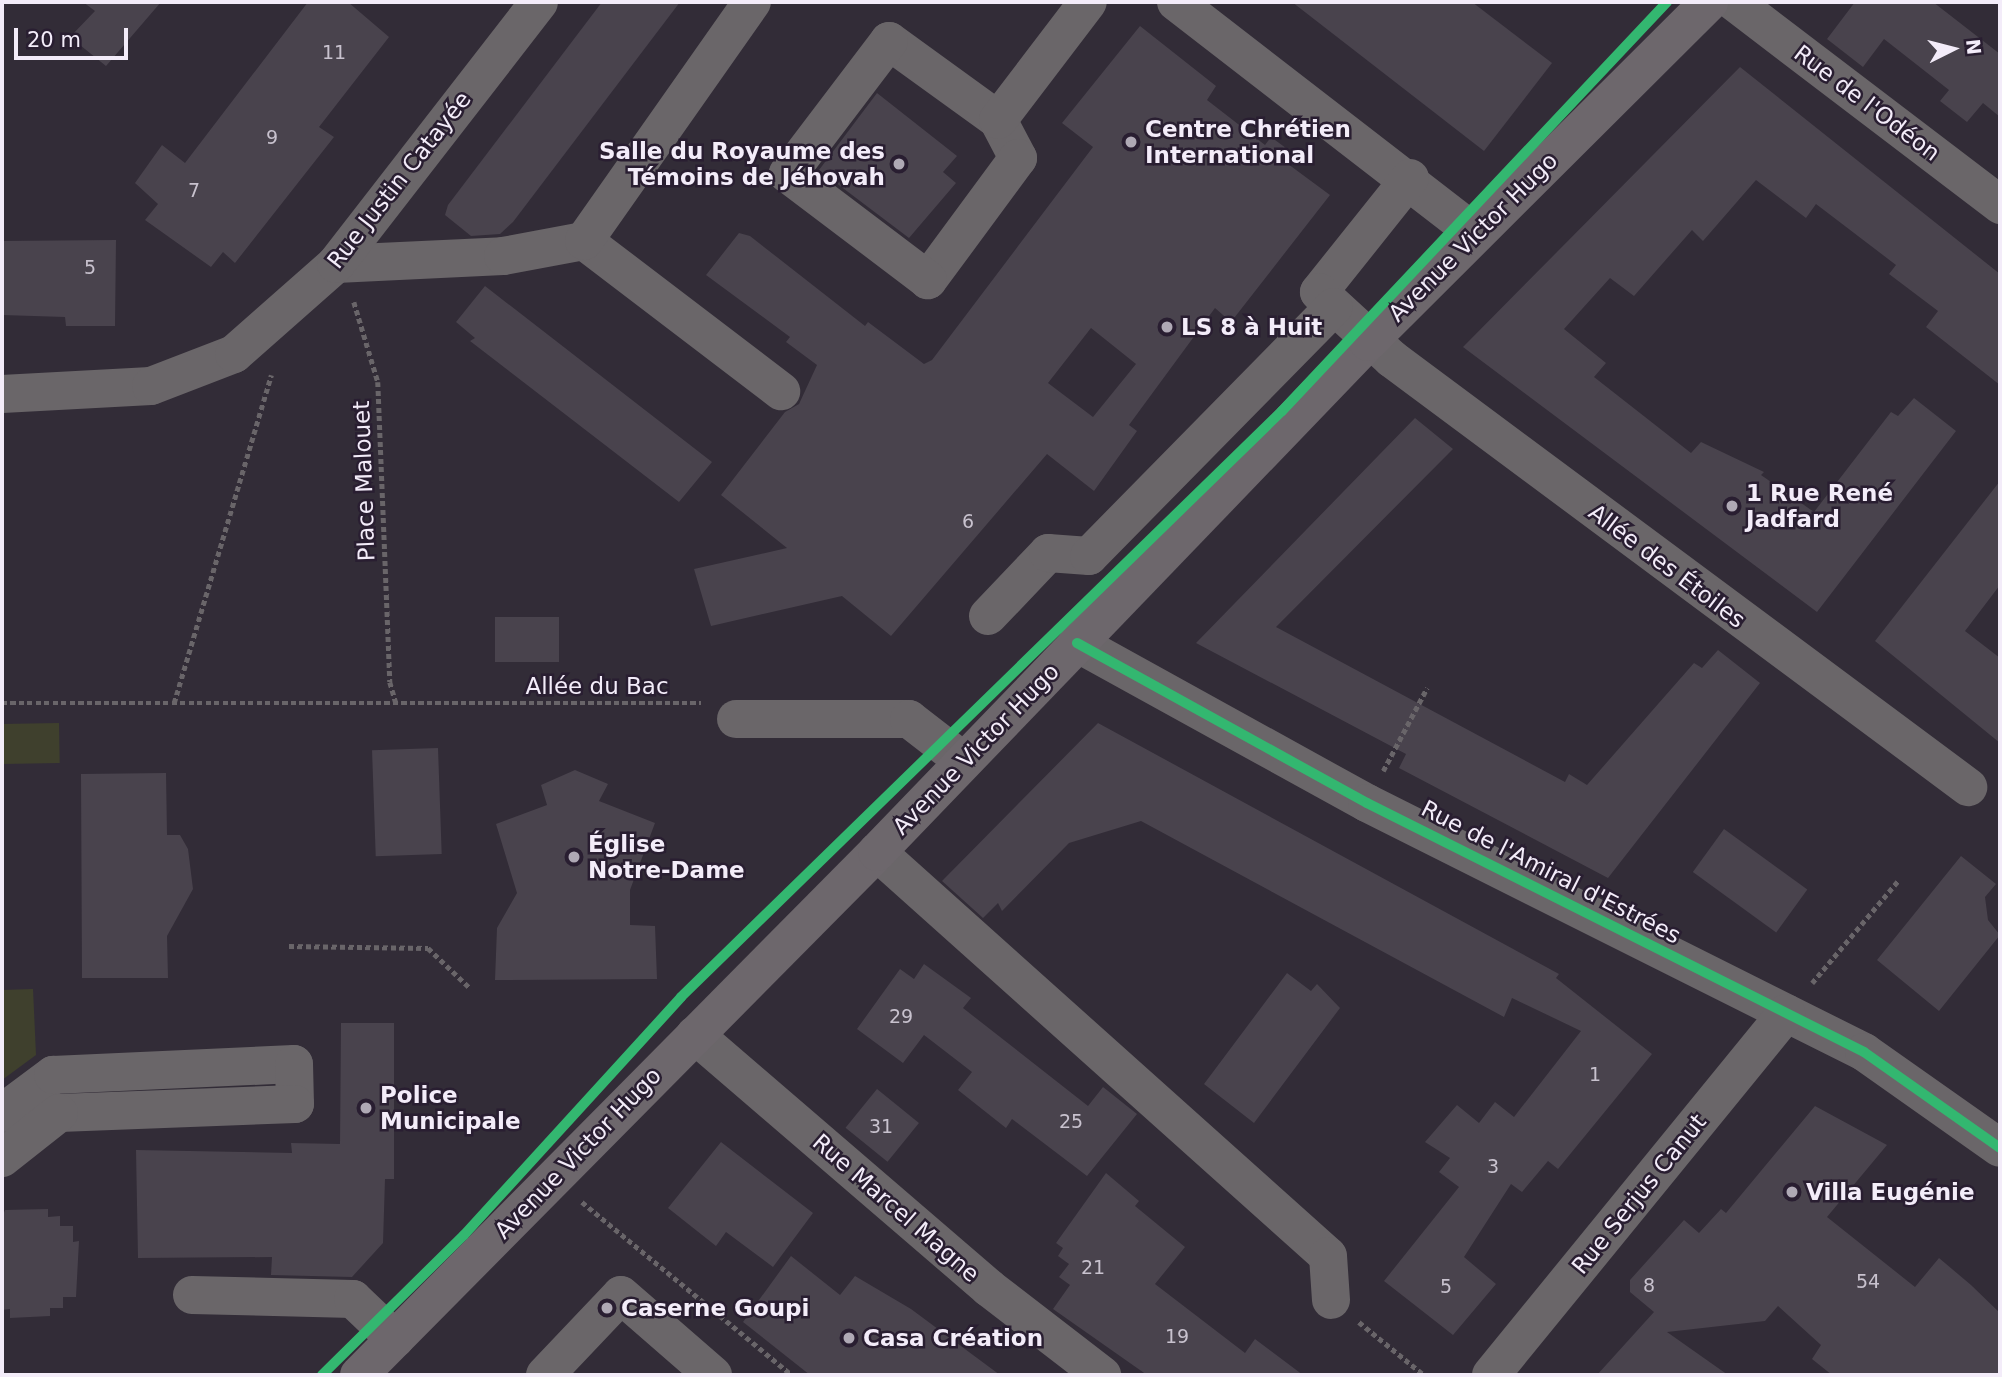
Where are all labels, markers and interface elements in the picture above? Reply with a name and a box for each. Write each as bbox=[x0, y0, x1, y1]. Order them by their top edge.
scale bar bbox=[18, 14, 131, 58]
north arrow bbox=[1918, 14, 1988, 84]
text: 20 m bbox=[27, 28, 81, 52]
text: N bbox=[1962, 38, 1986, 56]
street label: Rue de l'Odéon bbox=[1789, 39, 1945, 167]
house number: 11 bbox=[322, 42, 346, 64]
street label: Rue Justin Catayée bbox=[321, 86, 477, 274]
place label: Centre Chrétien International bbox=[1145, 115, 1351, 169]
house number: 9 bbox=[266, 127, 278, 149]
marker: Centre Chrétien International bbox=[1123, 134, 1139, 150]
place label: Salle du Royaume des Témoins de Jéhovah bbox=[599, 137, 885, 191]
street label: Avenue Victor Hugo bbox=[1383, 147, 1563, 327]
marker: Salle du Royaume des Témoins de Jéhovah bbox=[891, 156, 907, 172]
house number: 7 bbox=[188, 180, 200, 202]
house number: 5 bbox=[84, 257, 96, 279]
place label: LS 8 à Huit bbox=[1181, 313, 1322, 341]
marker: LS 8 à Huit bbox=[1159, 319, 1175, 335]
street label: Place Malouet bbox=[347, 400, 381, 562]
place label: 1 Rue René Jadfard bbox=[1746, 479, 1893, 533]
street label: Allée des Étoiles bbox=[1583, 498, 1751, 634]
marker: 1 Rue René Jadfard bbox=[1724, 498, 1740, 514]
house number: 6 bbox=[962, 511, 974, 533]
street label: Avenue Victor Hugo bbox=[887, 658, 1065, 840]
street label: Allée du Bac bbox=[525, 672, 669, 700]
street label: Rue de l'Amiral d'Estrées bbox=[1417, 795, 1685, 949]
place label: Église Notre-Dame bbox=[588, 830, 745, 884]
marker: Église Notre-Dame bbox=[566, 849, 582, 865]
house number: 29 bbox=[889, 1006, 913, 1028]
street label: Avenue Victor Hugo bbox=[489, 1062, 667, 1244]
house number: 1 bbox=[1589, 1064, 1601, 1086]
place label: Police Municipale bbox=[380, 1081, 521, 1135]
marker: Police Municipale bbox=[358, 1100, 374, 1116]
street label: Rue Serjus Canut bbox=[1566, 1108, 1712, 1280]
house number: 25 bbox=[1059, 1111, 1083, 1133]
house number: 31 bbox=[869, 1116, 893, 1138]
street label: Rue Marcel Magne bbox=[807, 1128, 985, 1288]
house number: 3 bbox=[1487, 1156, 1499, 1178]
place label: Villa Eugénie bbox=[1806, 1178, 1975, 1206]
marker: Villa Eugénie bbox=[1784, 1184, 1800, 1200]
house number: 21 bbox=[1081, 1257, 1105, 1279]
house number: 54 bbox=[1856, 1271, 1880, 1293]
house number: 8 bbox=[1643, 1275, 1655, 1297]
house number: 5 bbox=[1440, 1276, 1452, 1298]
place label: Caserne Goupi bbox=[621, 1294, 809, 1322]
marker: Caserne Goupi bbox=[599, 1300, 615, 1316]
place label: Casa Création bbox=[863, 1324, 1043, 1352]
house number: 19 bbox=[1165, 1326, 1189, 1348]
marker: Casa Création bbox=[841, 1330, 857, 1346]

